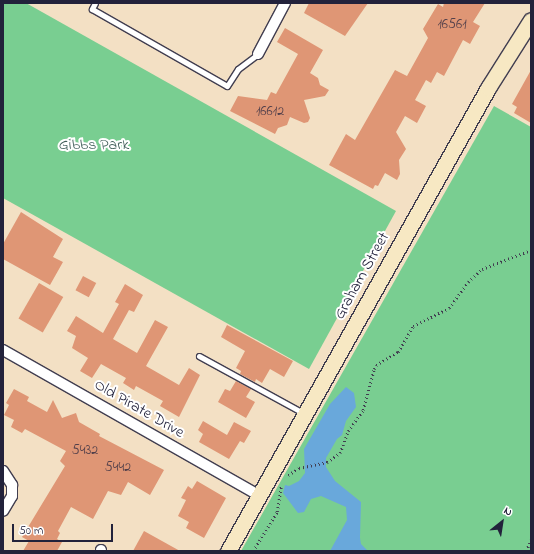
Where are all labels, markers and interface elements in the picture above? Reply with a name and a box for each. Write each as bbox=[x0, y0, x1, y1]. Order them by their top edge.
house number: 16561 bbox=[437, 17, 467, 33]
house number: 16612 bbox=[256, 104, 284, 120]
park label: Gibbs Park bbox=[59, 135, 129, 155]
street label: Graham Street bbox=[330, 229, 394, 323]
street label: Old Pirate Drive bbox=[90, 375, 188, 443]
house number: 5432 bbox=[72, 443, 98, 459]
house number: 5442 bbox=[105, 460, 131, 476]
north arrow bbox=[482, 502, 522, 542]
text: N bbox=[501, 503, 515, 520]
scale bar bbox=[14, 516, 115, 542]
text: 50 m bbox=[19, 522, 43, 540]

